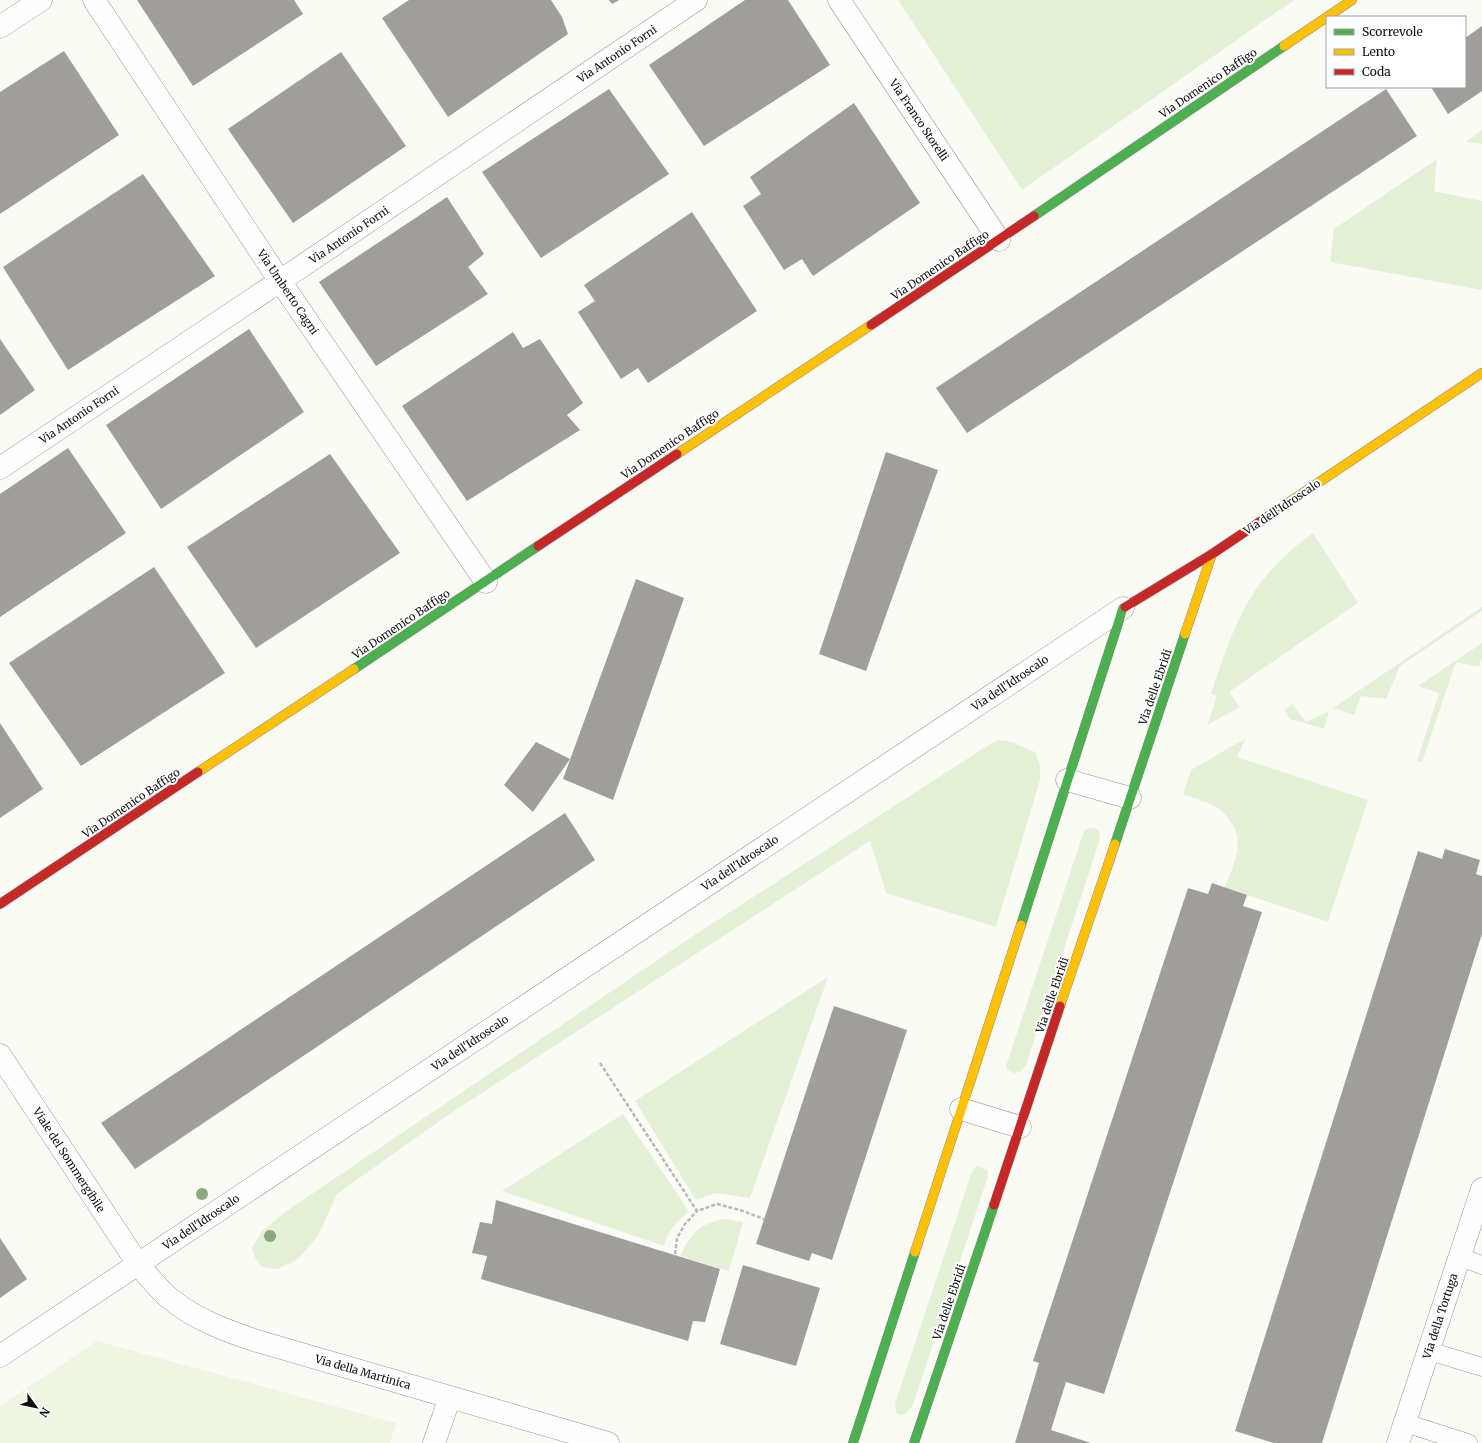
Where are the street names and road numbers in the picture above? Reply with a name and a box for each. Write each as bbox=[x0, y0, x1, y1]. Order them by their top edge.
street label: Via Antonio Forni bbox=[574, 22, 660, 86]
street label: Via Domenico Baffigo bbox=[1156, 45, 1260, 121]
street label: Via Franco Storelli bbox=[886, 76, 952, 164]
street label: Via Antonio Forni bbox=[306, 203, 392, 267]
street label: Via Domenico Baffigo bbox=[888, 227, 992, 303]
street label: Via Umberto Cagni bbox=[254, 246, 322, 338]
street label: Via Antonio Forni bbox=[36, 383, 122, 447]
street label: Via Domenico Baffigo bbox=[618, 406, 722, 482]
street label: Via dell'Idroscalo bbox=[1240, 476, 1324, 538]
street label: Via Domenico Baffigo bbox=[349, 586, 453, 662]
street label: Via delle Ebridi bbox=[1135, 647, 1175, 728]
street label: Via dell'Idroscalo bbox=[968, 652, 1052, 714]
street label: Via Domenico Baffigo bbox=[79, 765, 183, 841]
street label: Via dell'Idroscalo bbox=[698, 832, 782, 894]
street label: Via delle Ebridi bbox=[1032, 955, 1072, 1036]
street label: Via dell'Idroscalo bbox=[428, 1012, 512, 1074]
street label: Viale del Sommergibile bbox=[29, 1104, 108, 1215]
street label: Via dell'Idroscalo bbox=[159, 1191, 243, 1253]
street label: Via delle Ebridi bbox=[929, 1262, 969, 1343]
street label: Via della Tortuga bbox=[1419, 1271, 1460, 1362]
street label: Via della Martinica bbox=[313, 1351, 413, 1392]

